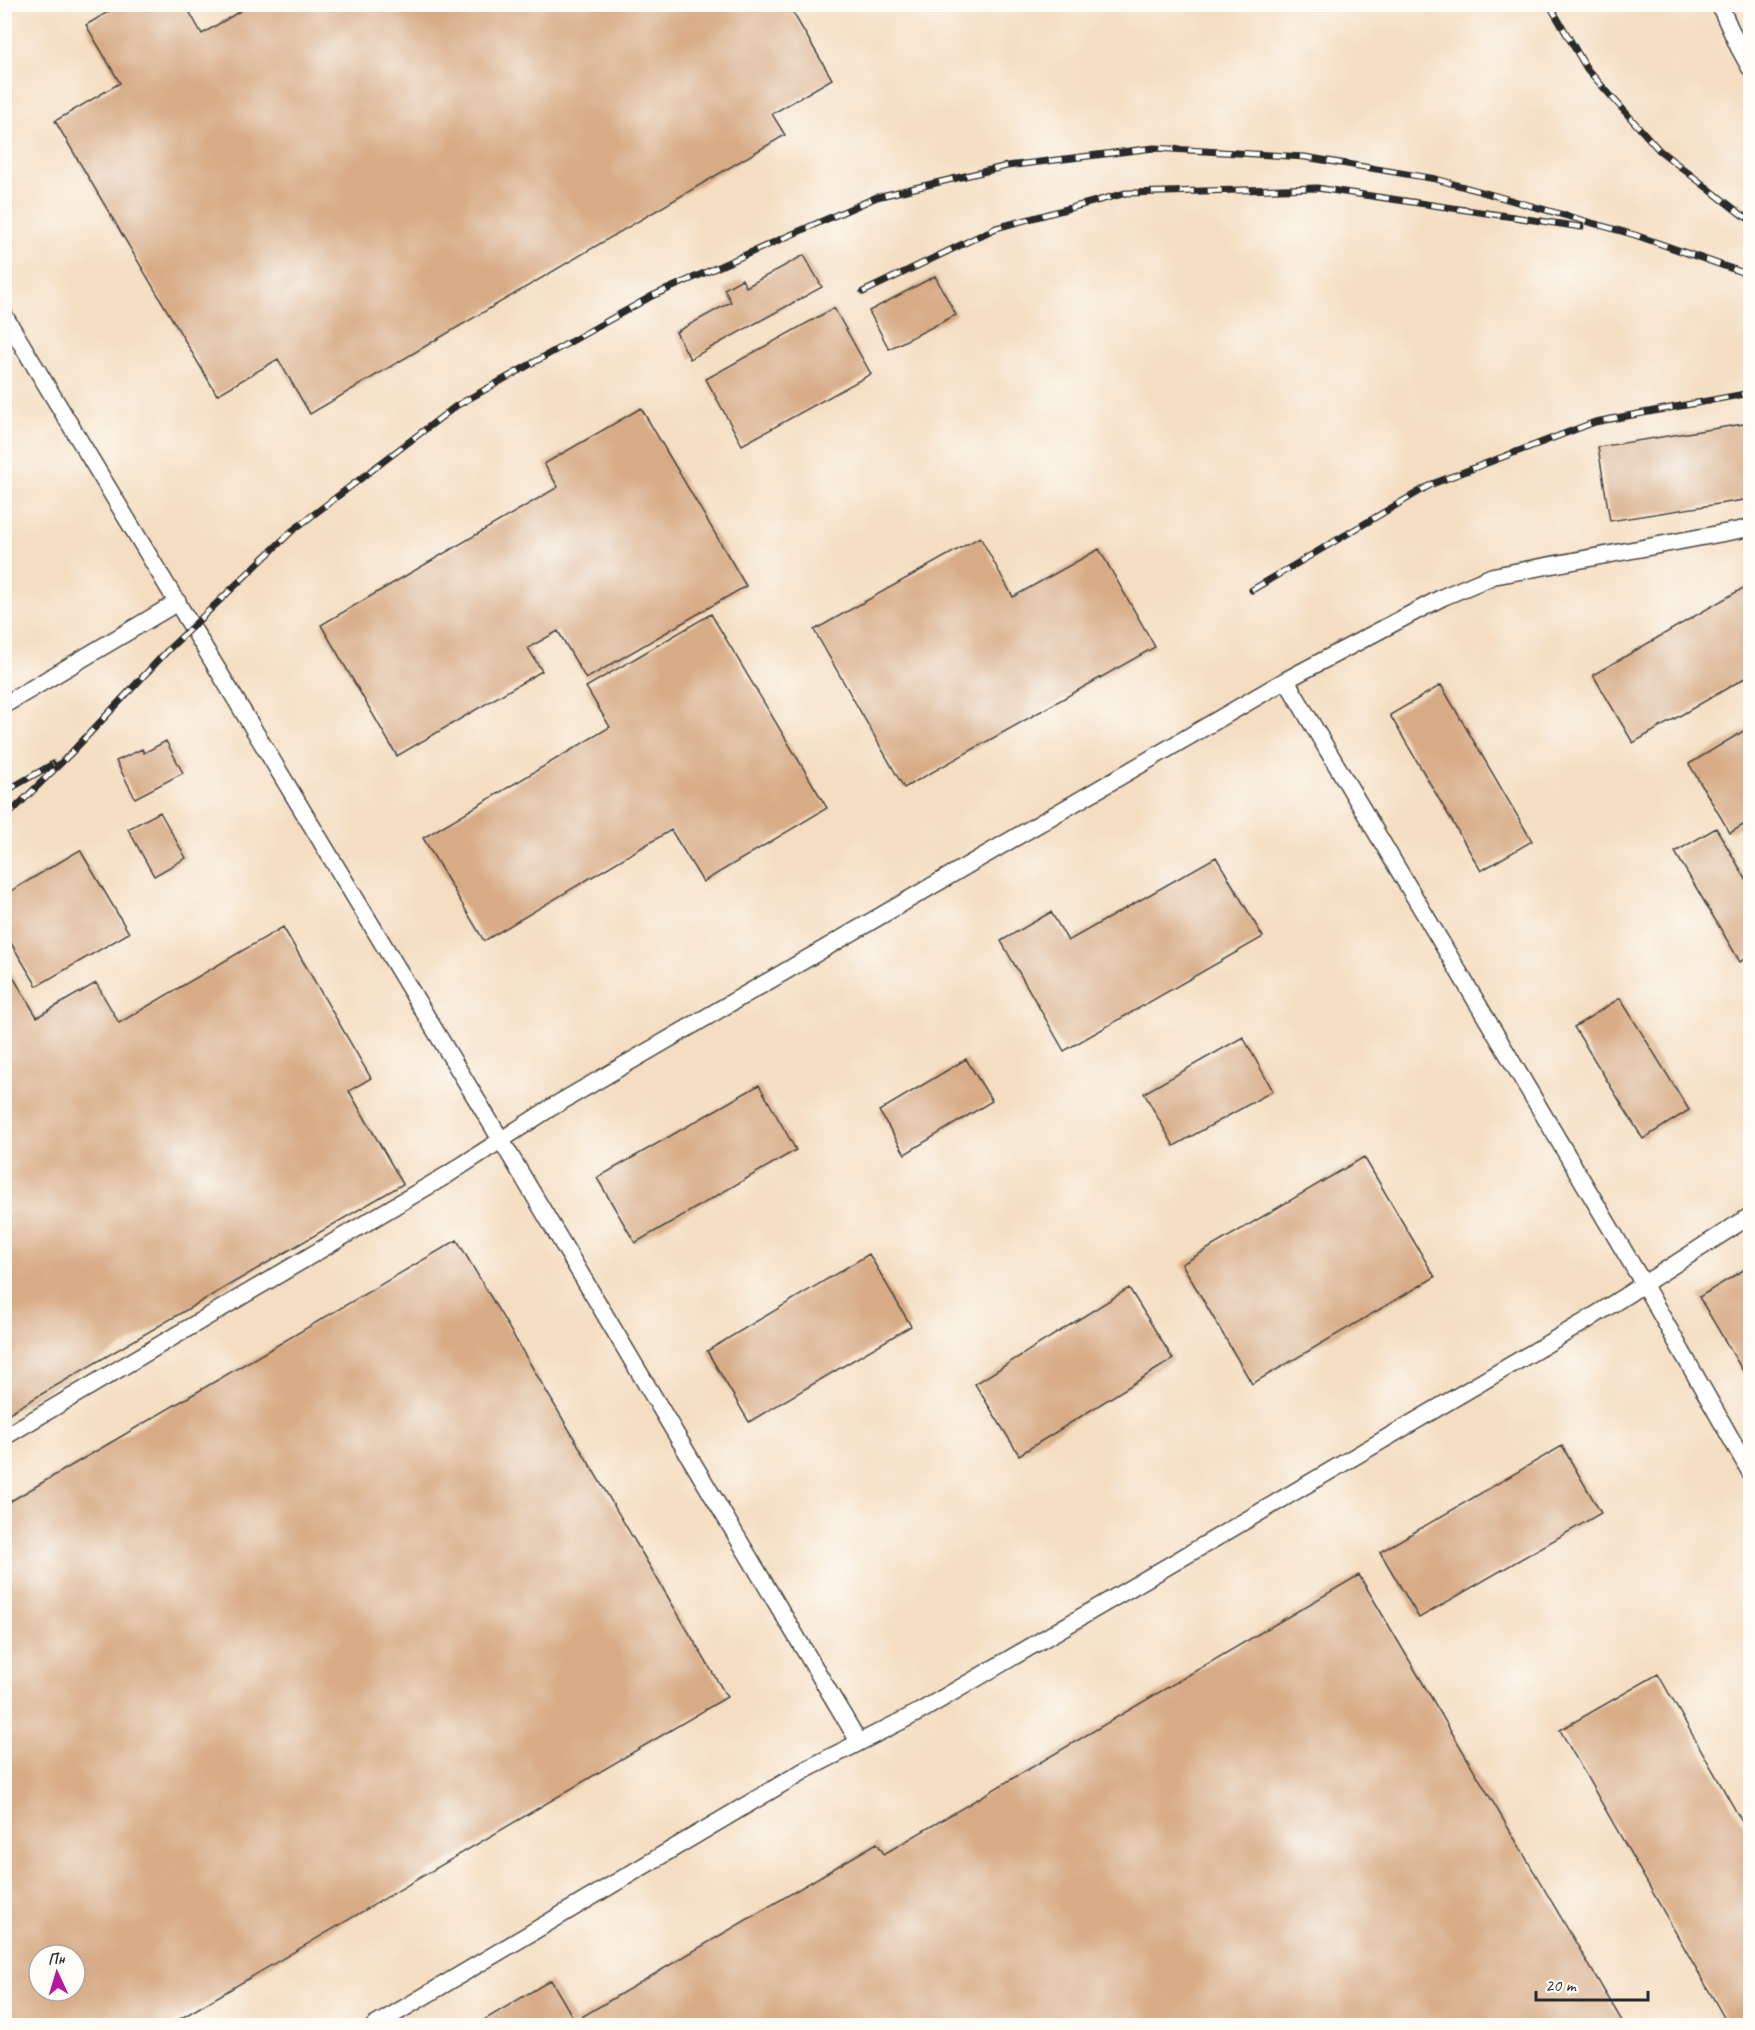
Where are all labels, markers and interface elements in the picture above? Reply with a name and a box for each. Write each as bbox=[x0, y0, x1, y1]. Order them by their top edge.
north arrow bbox=[27, 1943, 87, 2003]
text: Пн bbox=[47, 1948, 66, 1970]
scale bar bbox=[1536, 1964, 1648, 2002]
text: 20 m bbox=[1545, 1974, 1578, 1996]

